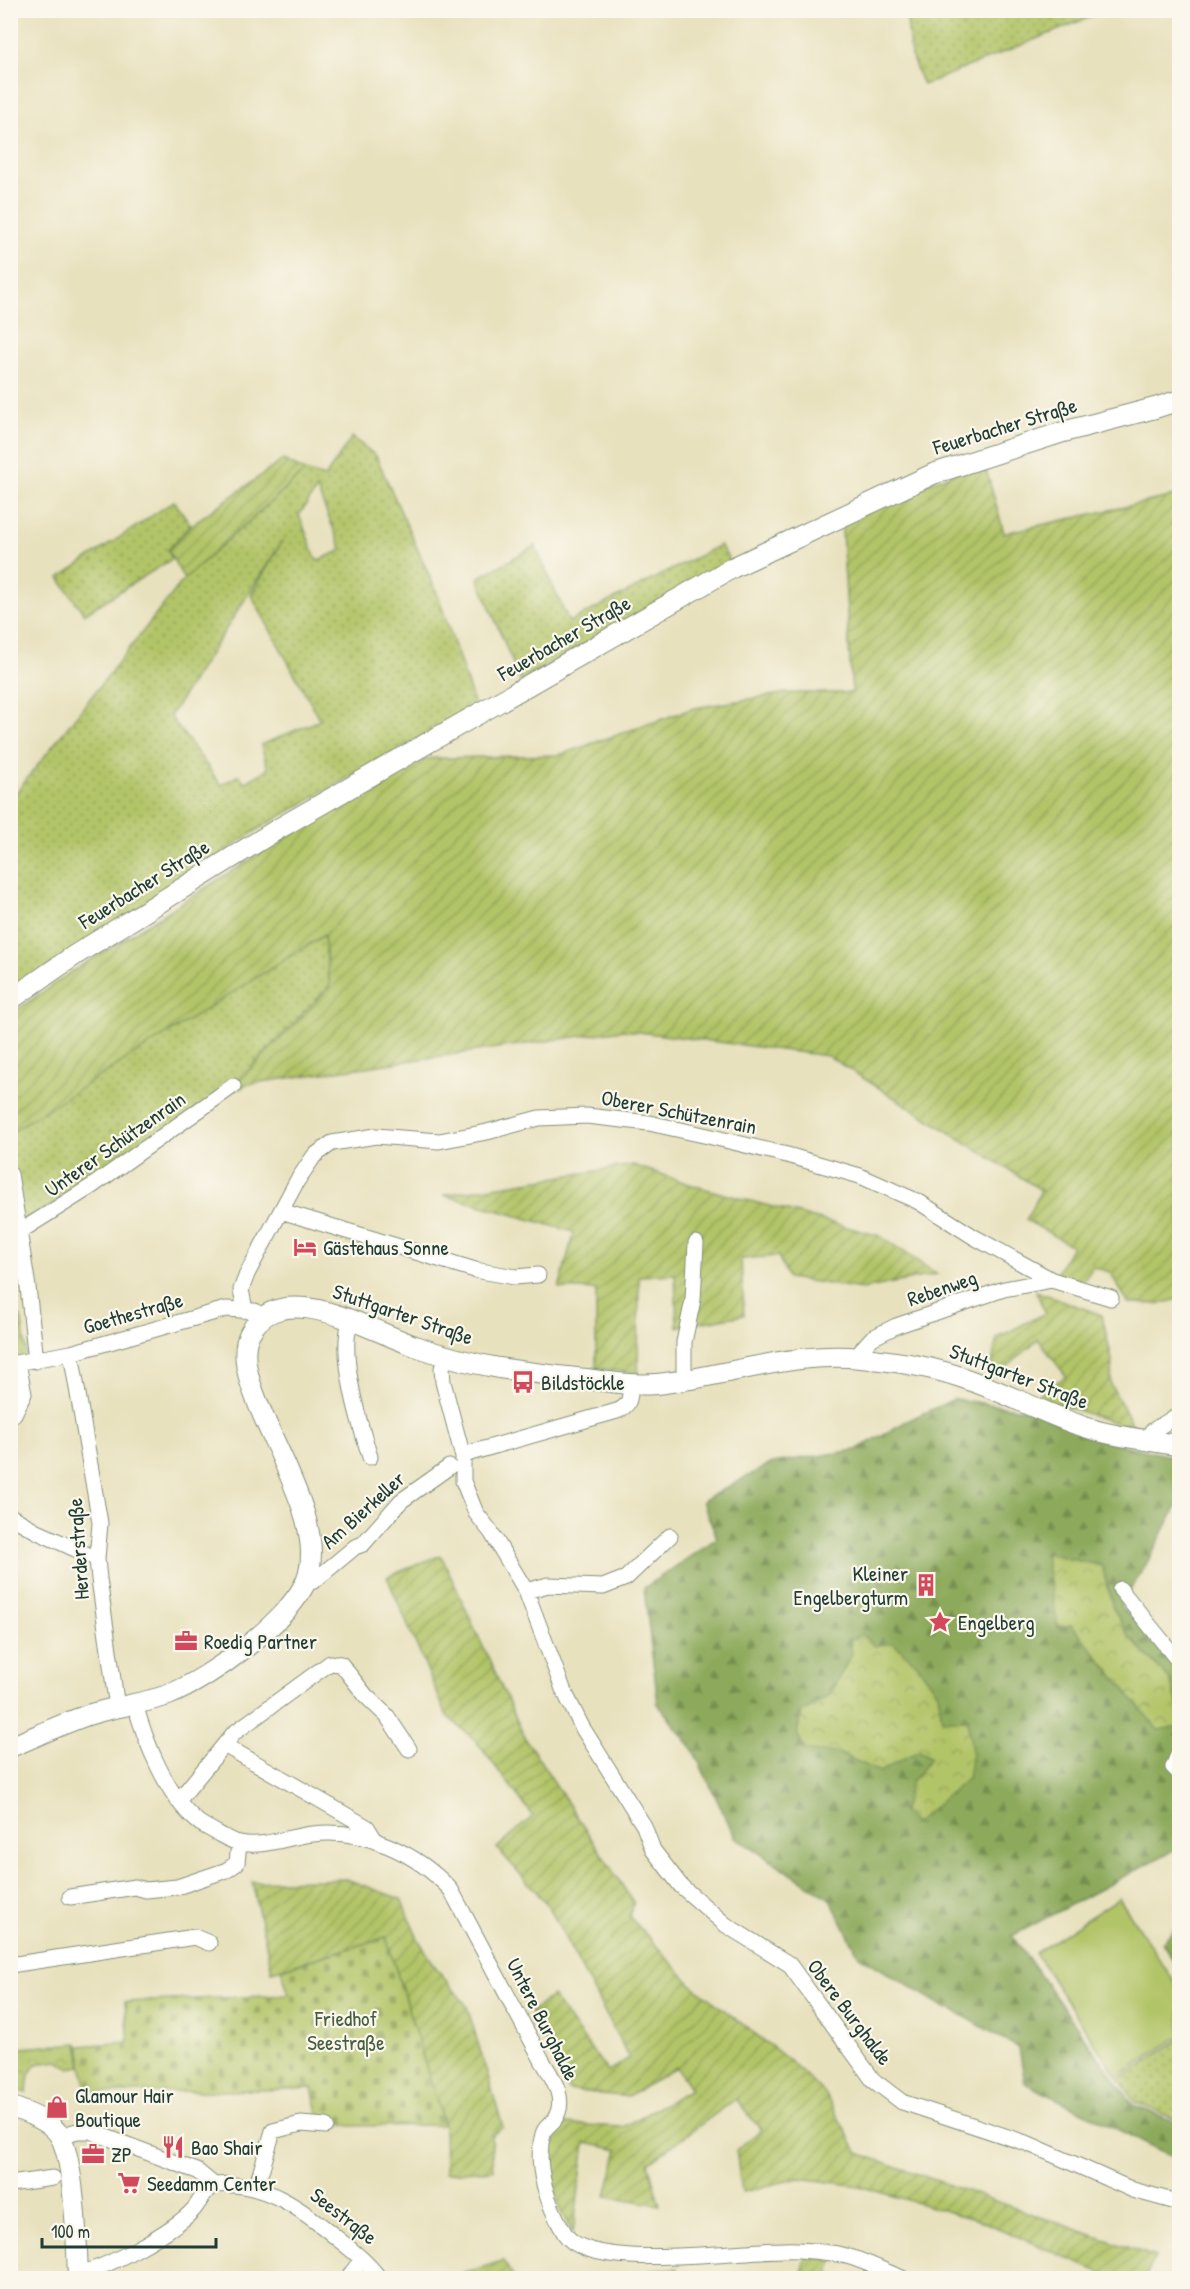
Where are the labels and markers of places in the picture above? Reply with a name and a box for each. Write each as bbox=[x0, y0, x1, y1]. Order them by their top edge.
place label: Gästehaus Sonne bbox=[323, 1233, 449, 1262]
hotel icon: Gästehaus Sonne bbox=[292, 1234, 318, 1260]
place label: Bildstöckle bbox=[541, 1368, 625, 1397]
bus stop icon: Bildstöckle bbox=[510, 1369, 536, 1395]
place label: Kleiner Engelbergturm bbox=[794, 1559, 908, 1612]
building icon: Kleiner Engelbergturm bbox=[913, 1572, 939, 1598]
place label: Engelberg bbox=[958, 1608, 1035, 1637]
place icon: Engelberg bbox=[927, 1609, 953, 1635]
place label: Roedig Partner bbox=[204, 1627, 317, 1656]
office icon: Roedig Partner bbox=[173, 1628, 199, 1654]
place label: Glamour Hair Boutique bbox=[75, 2081, 174, 2134]
shop icon: Glamour Hair Boutique bbox=[44, 2094, 70, 2120]
place label: Bao Shair bbox=[191, 2133, 263, 2162]
restaurant icon: Bao Shair bbox=[160, 2134, 186, 2160]
place label: ZP bbox=[111, 2140, 132, 2169]
office icon: ZP bbox=[80, 2141, 106, 2167]
place label: Seedamm Center bbox=[147, 2169, 276, 2198]
supermarket icon: Seedamm Center bbox=[116, 2170, 142, 2196]

